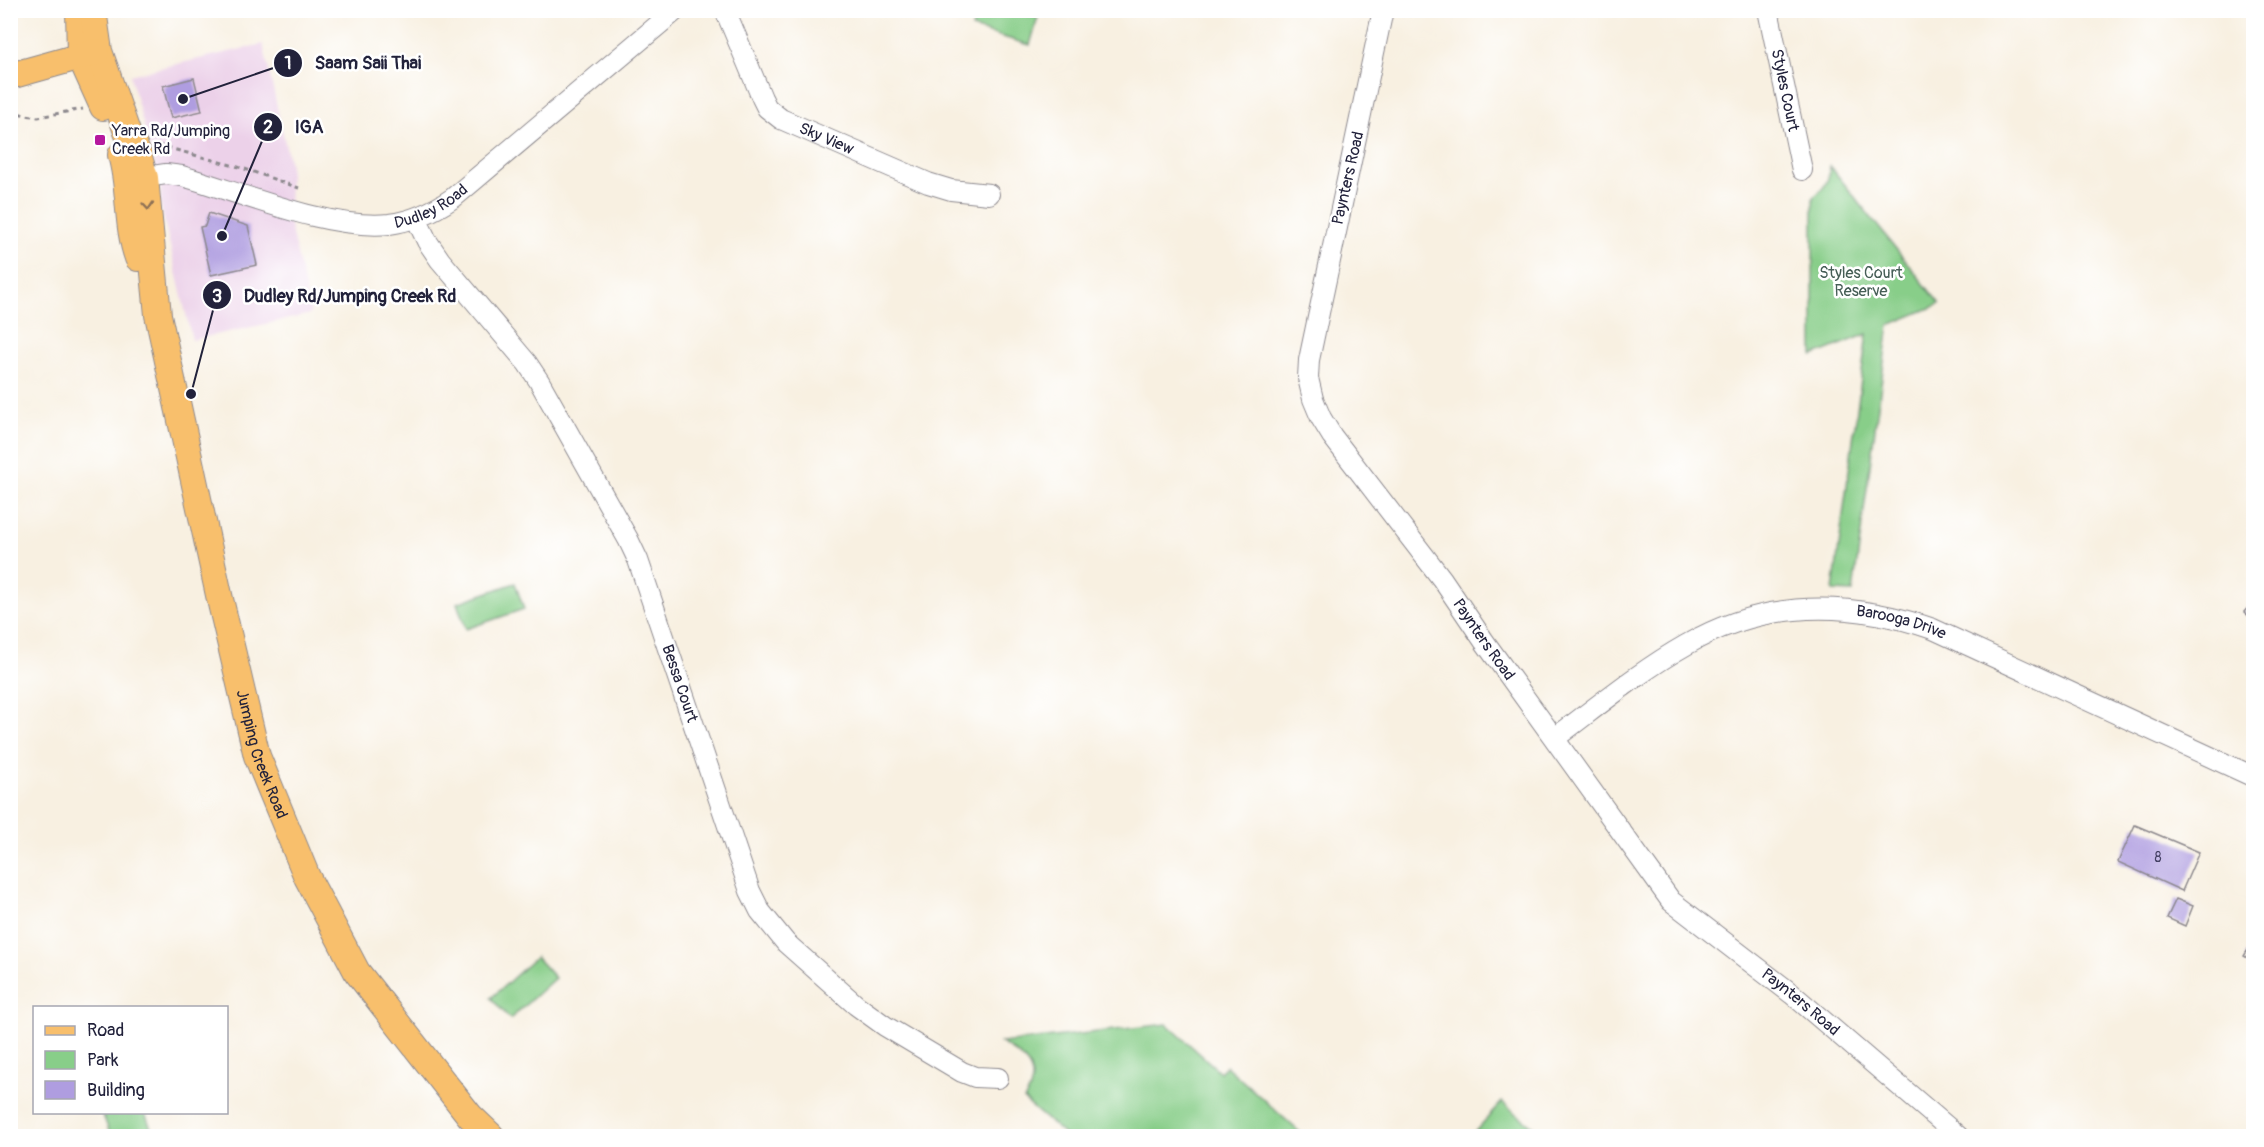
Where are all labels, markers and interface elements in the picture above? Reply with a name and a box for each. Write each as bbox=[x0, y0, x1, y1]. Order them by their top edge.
callout: Saam Saii Thai bbox=[273, 45, 433, 81]
street label: Styles Court bbox=[1767, 47, 1804, 134]
text: 1 bbox=[284, 52, 292, 75]
text: Saam Saii Thai bbox=[315, 52, 421, 75]
callout: IGA bbox=[253, 109, 336, 145]
text: 2 bbox=[263, 116, 273, 139]
text: IGA bbox=[295, 116, 324, 139]
street label: Sky View bbox=[796, 118, 857, 160]
place label: Yarra Rd/Jumping Creek Rd bbox=[111, 121, 230, 159]
street label: Paynters Road bbox=[1328, 129, 1368, 227]
marker: Yarra Rd/Jumping Creek Rd bbox=[93, 133, 107, 147]
street label: Dudley Road bbox=[392, 180, 472, 233]
one-way arrow bbox=[141, 202, 154, 211]
park label: Styles Court Reserve bbox=[1819, 263, 1903, 301]
callout: Dudley Rd/Jumping Creek Rd bbox=[202, 277, 469, 313]
text: 3 bbox=[212, 285, 222, 308]
text: Dudley Rd/Jumping Creek Rd bbox=[244, 285, 456, 308]
street label: Paynters Road bbox=[1448, 595, 1519, 684]
street label: Barooga Drive bbox=[1855, 601, 1950, 644]
street label: Bessa Court bbox=[657, 642, 702, 726]
street label: Jumping Creek Road bbox=[232, 688, 292, 822]
house number: 8 bbox=[2154, 849, 2162, 866]
street label: Paynters Road bbox=[1757, 964, 1844, 1040]
legend bbox=[33, 1006, 228, 1114]
text: Road bbox=[87, 1019, 124, 1042]
text: Park bbox=[87, 1049, 119, 1072]
text: Building bbox=[87, 1079, 145, 1102]

